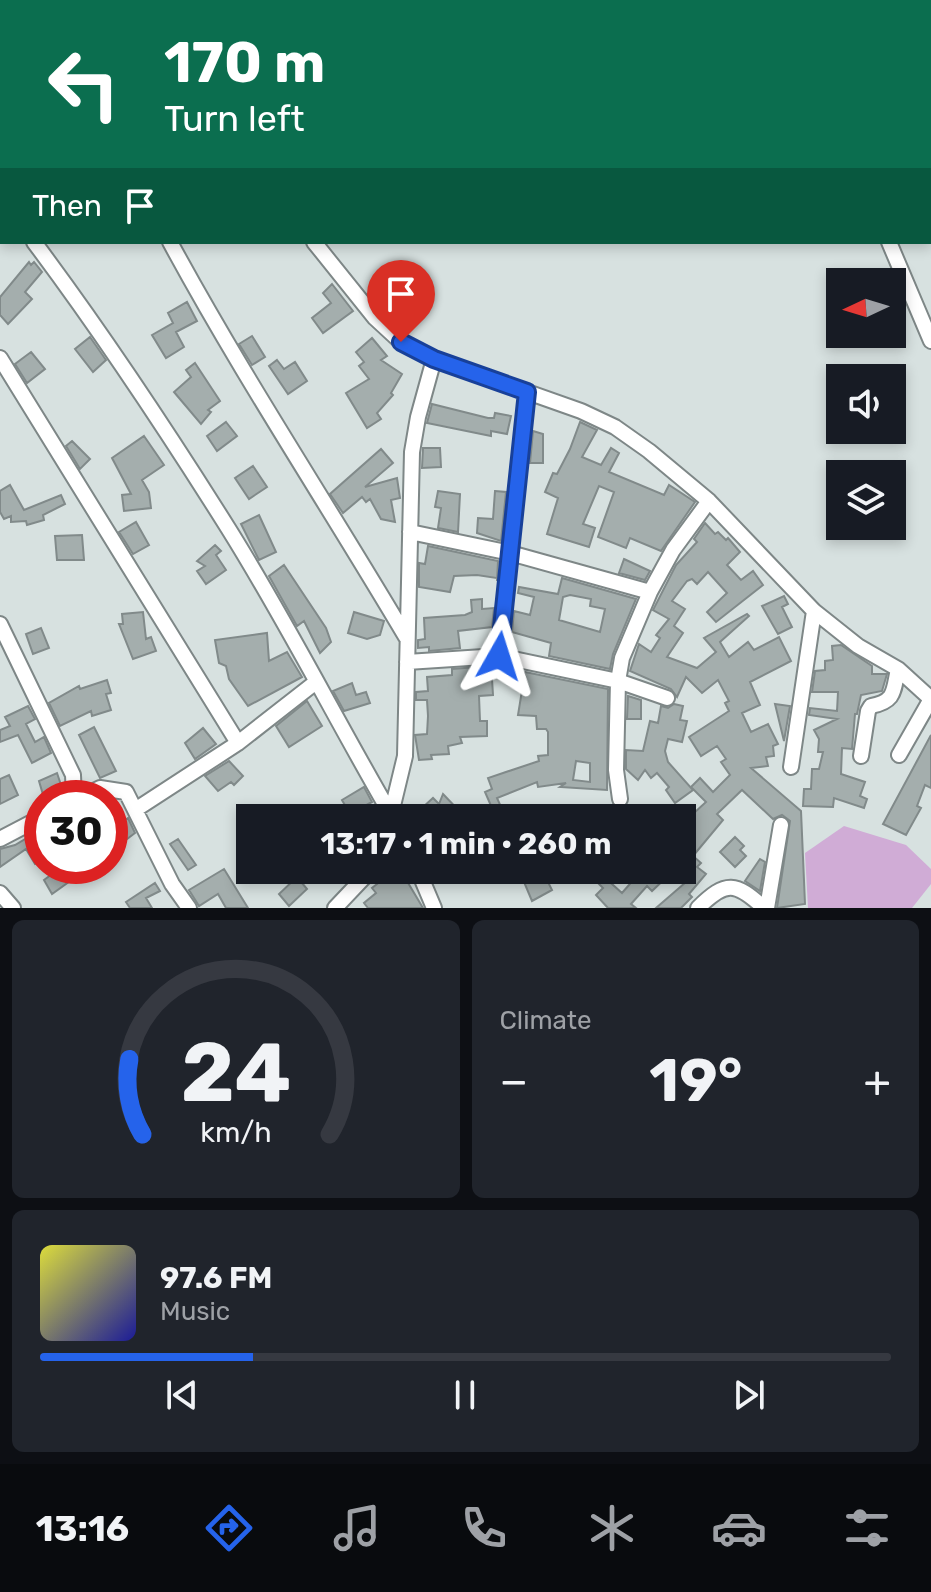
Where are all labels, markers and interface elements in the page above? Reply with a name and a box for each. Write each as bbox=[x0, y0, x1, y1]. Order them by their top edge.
text: 170 m bbox=[164, 30, 325, 96]
icon: left bbox=[32, 32, 136, 136]
text: Turn left bbox=[164, 97, 305, 140]
icon: arrive bbox=[118, 184, 162, 228]
text: Then bbox=[32, 188, 102, 224]
pin bbox=[367, 260, 435, 342]
north arrow bbox=[826, 268, 906, 348]
map controls bbox=[826, 268, 906, 540]
icon: arrive bbox=[379, 272, 423, 316]
button: sound bbox=[826, 364, 906, 444]
button: layers bbox=[826, 460, 906, 540]
position arrow bbox=[457, 614, 541, 698]
speed limit sign: 30 bbox=[24, 780, 128, 884]
text: 13:17 · 1 min · 260 m bbox=[321, 826, 611, 862]
text: Climate bbox=[500, 1005, 592, 1036]
text: 24 bbox=[180, 1023, 291, 1122]
text: 19° bbox=[649, 1045, 742, 1116]
text: − bbox=[500, 1055, 528, 1107]
text: + bbox=[864, 1055, 891, 1107]
text: km/h bbox=[200, 1115, 271, 1149]
text: 97.6 FM bbox=[160, 1260, 272, 1296]
text: Music bbox=[160, 1296, 230, 1327]
icon: previous bbox=[160, 1373, 204, 1417]
icon: pause bbox=[443, 1373, 487, 1417]
icon: next bbox=[727, 1373, 771, 1417]
icon: directions bbox=[201, 1500, 257, 1556]
icon: music bbox=[329, 1500, 385, 1556]
icon: phone bbox=[456, 1500, 512, 1556]
icon: climate bbox=[584, 1500, 640, 1556]
icon: car bbox=[711, 1500, 767, 1556]
icon: filters bbox=[839, 1500, 895, 1556]
text: 13:16 bbox=[36, 1507, 129, 1550]

